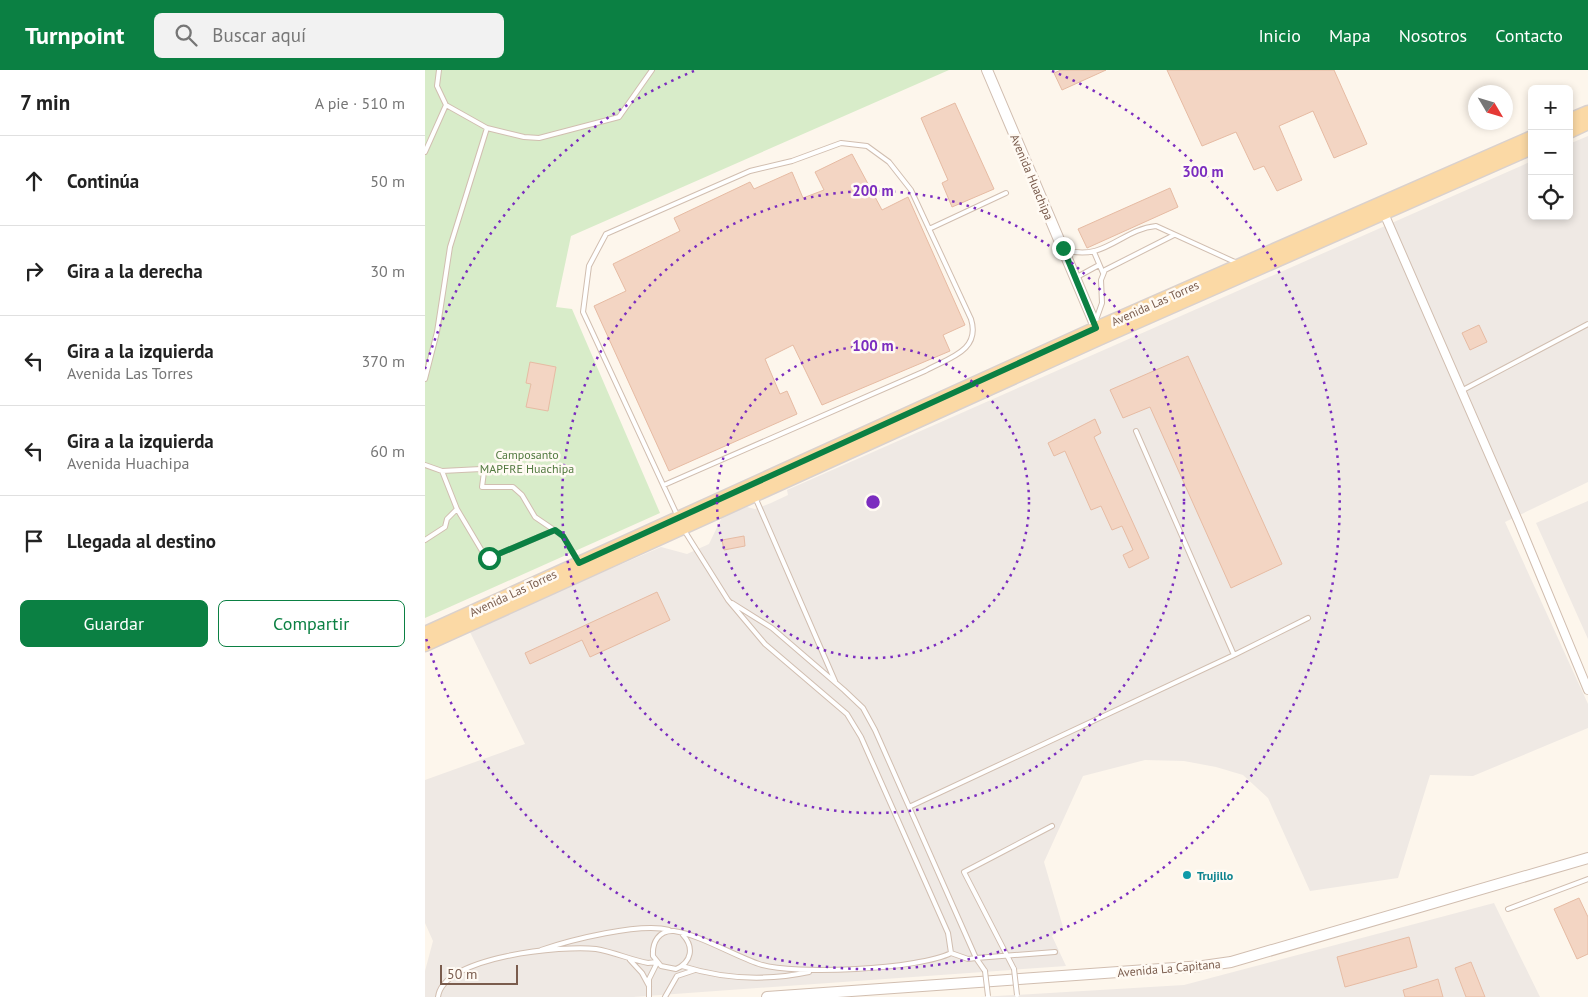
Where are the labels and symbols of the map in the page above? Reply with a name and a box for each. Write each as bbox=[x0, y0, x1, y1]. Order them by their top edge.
north arrow bbox=[1468, 85, 1513, 130]
street label: Avenida Huachipa bbox=[1007, 132, 1057, 222]
text: 300 m bbox=[1182, 162, 1224, 181]
text: 200 m bbox=[852, 181, 894, 200]
route end bbox=[1052, 237, 1075, 260]
street label: Avenida Las Torres bbox=[1109, 277, 1201, 329]
text: 100 m bbox=[852, 336, 894, 355]
park label: Camposanto MAPFRE Huachipa bbox=[480, 447, 574, 476]
centre of rings bbox=[864, 493, 882, 511]
route start bbox=[478, 547, 501, 570]
street label: Avenida Las Torres bbox=[467, 566, 559, 620]
place label: Trujillo bbox=[1197, 868, 1234, 883]
marker: Trujillo bbox=[1181, 869, 1193, 881]
street label: Avenida La Capitana bbox=[1117, 956, 1221, 980]
scale bar bbox=[440, 962, 517, 985]

